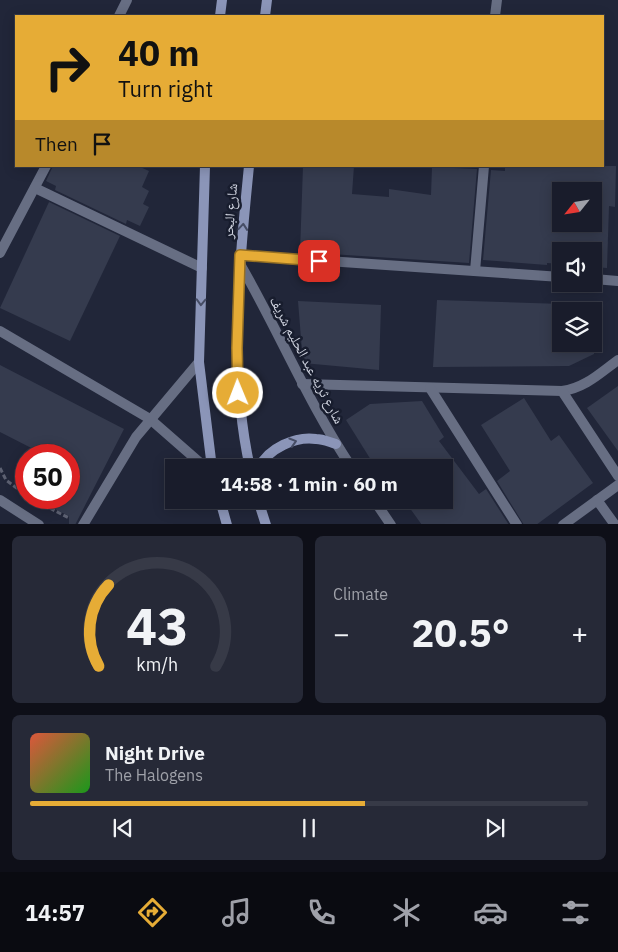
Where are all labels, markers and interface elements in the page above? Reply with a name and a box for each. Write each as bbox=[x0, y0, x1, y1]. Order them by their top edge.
text: 40 m bbox=[118, 30, 200, 76]
icon: right bbox=[35, 35, 100, 100]
text: Turn right bbox=[118, 74, 213, 103]
icon: arrive bbox=[88, 130, 116, 158]
text: Then bbox=[35, 132, 78, 156]
north arrow bbox=[552, 182, 602, 232]
map controls bbox=[552, 182, 602, 352]
street label: شارع البحر bbox=[219, 183, 242, 240]
one-way arrow bbox=[237, 223, 248, 231]
pin bbox=[298, 240, 340, 282]
button: sound bbox=[552, 242, 602, 292]
icon: arrive bbox=[305, 247, 333, 275]
street label: شارع ثريه عبد الحليم شريف bbox=[265, 293, 348, 427]
one-way arrow bbox=[195, 299, 206, 307]
button: layers bbox=[552, 302, 602, 352]
position arrow bbox=[211, 366, 263, 418]
one-way arrow bbox=[288, 438, 297, 448]
speed limit sign: 50 bbox=[15, 444, 80, 509]
text: 14:58 · 1 min · 60 m bbox=[220, 472, 398, 496]
text: Climate bbox=[333, 584, 388, 604]
text: 43 bbox=[126, 592, 189, 659]
text: 20.5° bbox=[411, 608, 510, 657]
text: − bbox=[333, 615, 350, 652]
text: + bbox=[571, 615, 588, 652]
text: km/h bbox=[137, 653, 179, 676]
text: Night Drive bbox=[105, 741, 205, 765]
text: The Halogens bbox=[105, 765, 203, 785]
icon: previous bbox=[109, 814, 137, 842]
icon: pause bbox=[295, 814, 323, 842]
icon: next bbox=[481, 814, 509, 842]
icon: directions bbox=[135, 895, 170, 930]
icon: music bbox=[219, 895, 254, 930]
icon: phone bbox=[304, 895, 339, 930]
icon: climate bbox=[389, 895, 424, 930]
icon: car bbox=[473, 895, 508, 930]
icon: filters bbox=[558, 895, 593, 930]
text: 14:57 bbox=[25, 898, 85, 927]

